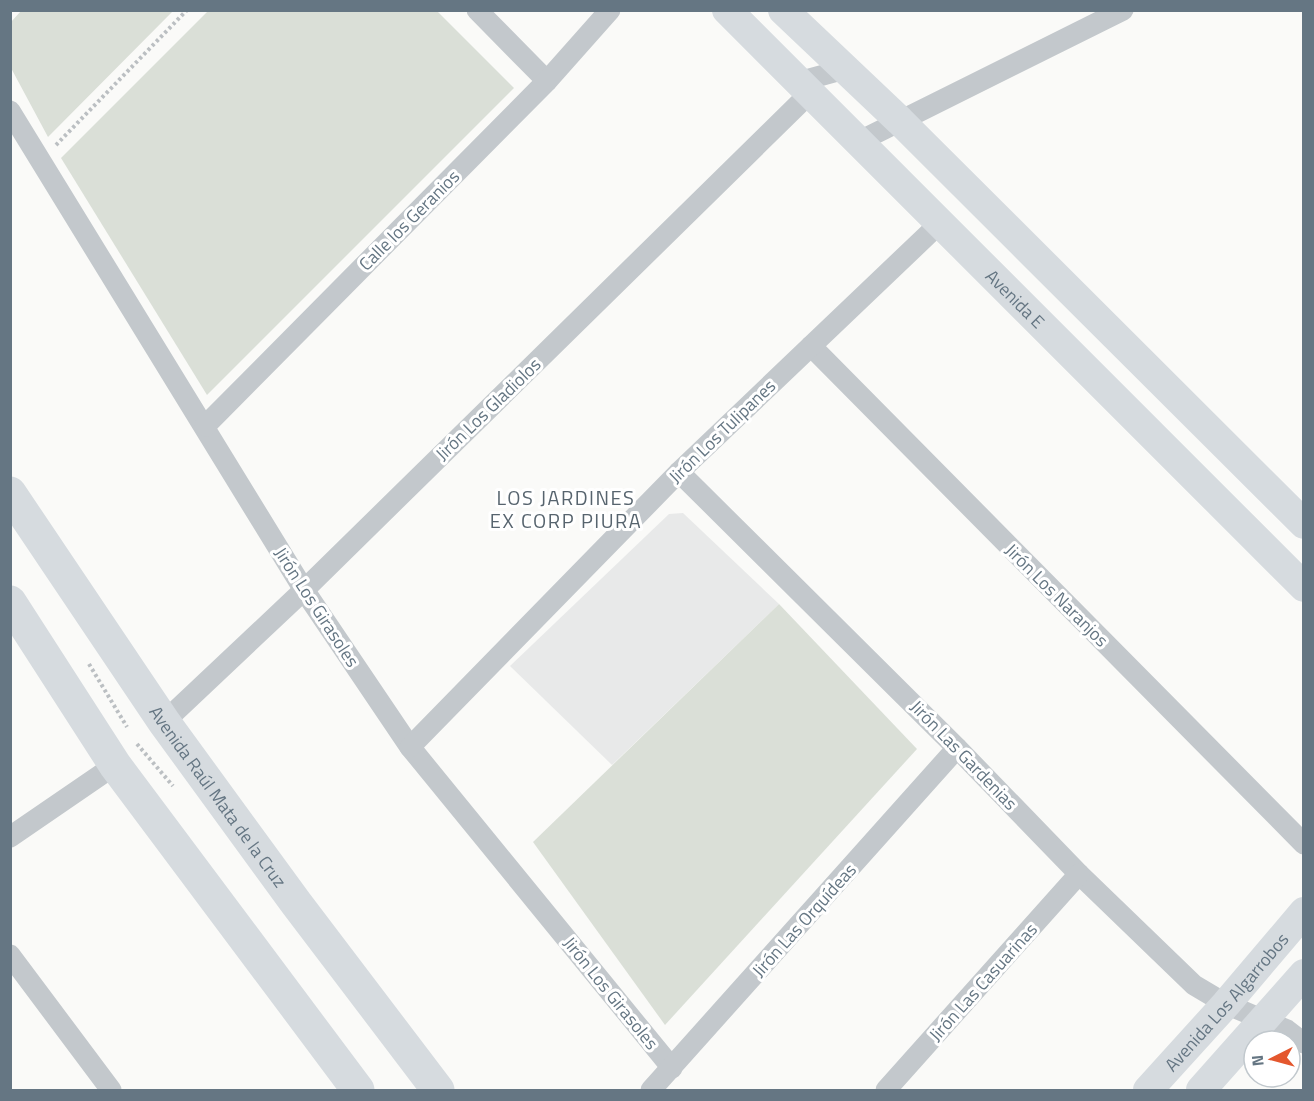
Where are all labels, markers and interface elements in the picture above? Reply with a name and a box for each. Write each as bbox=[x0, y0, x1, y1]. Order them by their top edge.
street label: Calle los Geranios bbox=[352, 163, 466, 277]
street label: Avenida E bbox=[980, 263, 1051, 334]
street label: Jirón Los Gladiolos bbox=[429, 351, 547, 467]
street label: Jirón Los Tulipanes bbox=[662, 373, 782, 489]
district label: LOS JARDINES EX CORP PIURA bbox=[490, 482, 642, 536]
street label: Jirón Los Naranjos bbox=[999, 537, 1115, 653]
street label: Jirón Los Girasoles bbox=[268, 542, 366, 672]
street label: Jirón Las Gardenias bbox=[904, 694, 1024, 816]
street label: Avenida Raúl Mata de la Cruz bbox=[143, 700, 294, 893]
street label: Jirón Las Orquídeas bbox=[745, 857, 863, 983]
street label: Jirón Las Casuarinas bbox=[922, 917, 1044, 1047]
street label: Avenida Los Algarrobos bbox=[1158, 926, 1295, 1077]
street label: Jirón Los Girasoles bbox=[557, 931, 665, 1055]
north arrow bbox=[1242, 1029, 1302, 1089]
text: N bbox=[1245, 1054, 1270, 1067]

